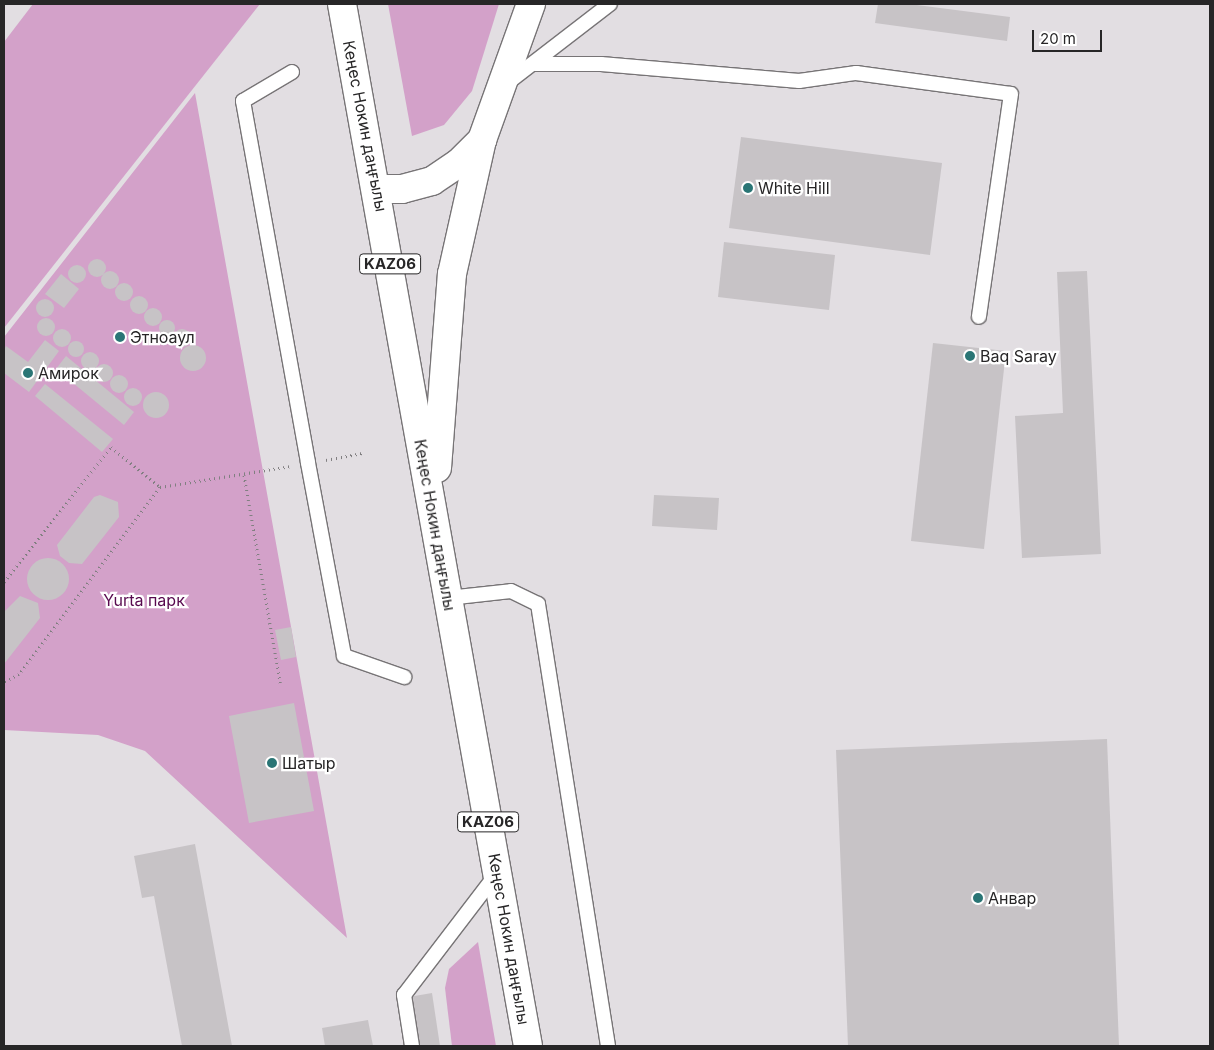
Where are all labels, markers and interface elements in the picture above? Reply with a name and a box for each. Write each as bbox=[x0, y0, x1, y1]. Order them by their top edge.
scale bar bbox=[1034, 20, 1104, 52]
text: 20 m bbox=[1040, 29, 1076, 48]
street label: Кеңес Нокин даңғылы bbox=[339, 39, 391, 213]
place label: White Hill bbox=[758, 178, 830, 198]
marker: White Hill bbox=[742, 182, 754, 194]
road number: KАZ06 bbox=[359, 252, 421, 276]
place label: Этноаул bbox=[130, 327, 195, 347]
marker: Этноаул bbox=[114, 331, 126, 343]
place label: Baq Saray bbox=[980, 346, 1057, 366]
marker: Baq Saray bbox=[964, 350, 976, 362]
place label: Амирок bbox=[38, 363, 99, 383]
marker: Амирок bbox=[22, 367, 34, 379]
street label: Кеңес Нокин даңғылы bbox=[410, 438, 460, 612]
park label: Yurta парк bbox=[103, 590, 185, 610]
place label: Шатыр bbox=[282, 753, 336, 773]
marker: Шатыр bbox=[266, 757, 278, 769]
road number: KАZ06 bbox=[457, 810, 519, 834]
street label: Кеңес Нокин даңғылы bbox=[484, 852, 534, 1026]
place label: Анвар bbox=[988, 888, 1036, 908]
marker: Анвар bbox=[972, 892, 984, 904]

